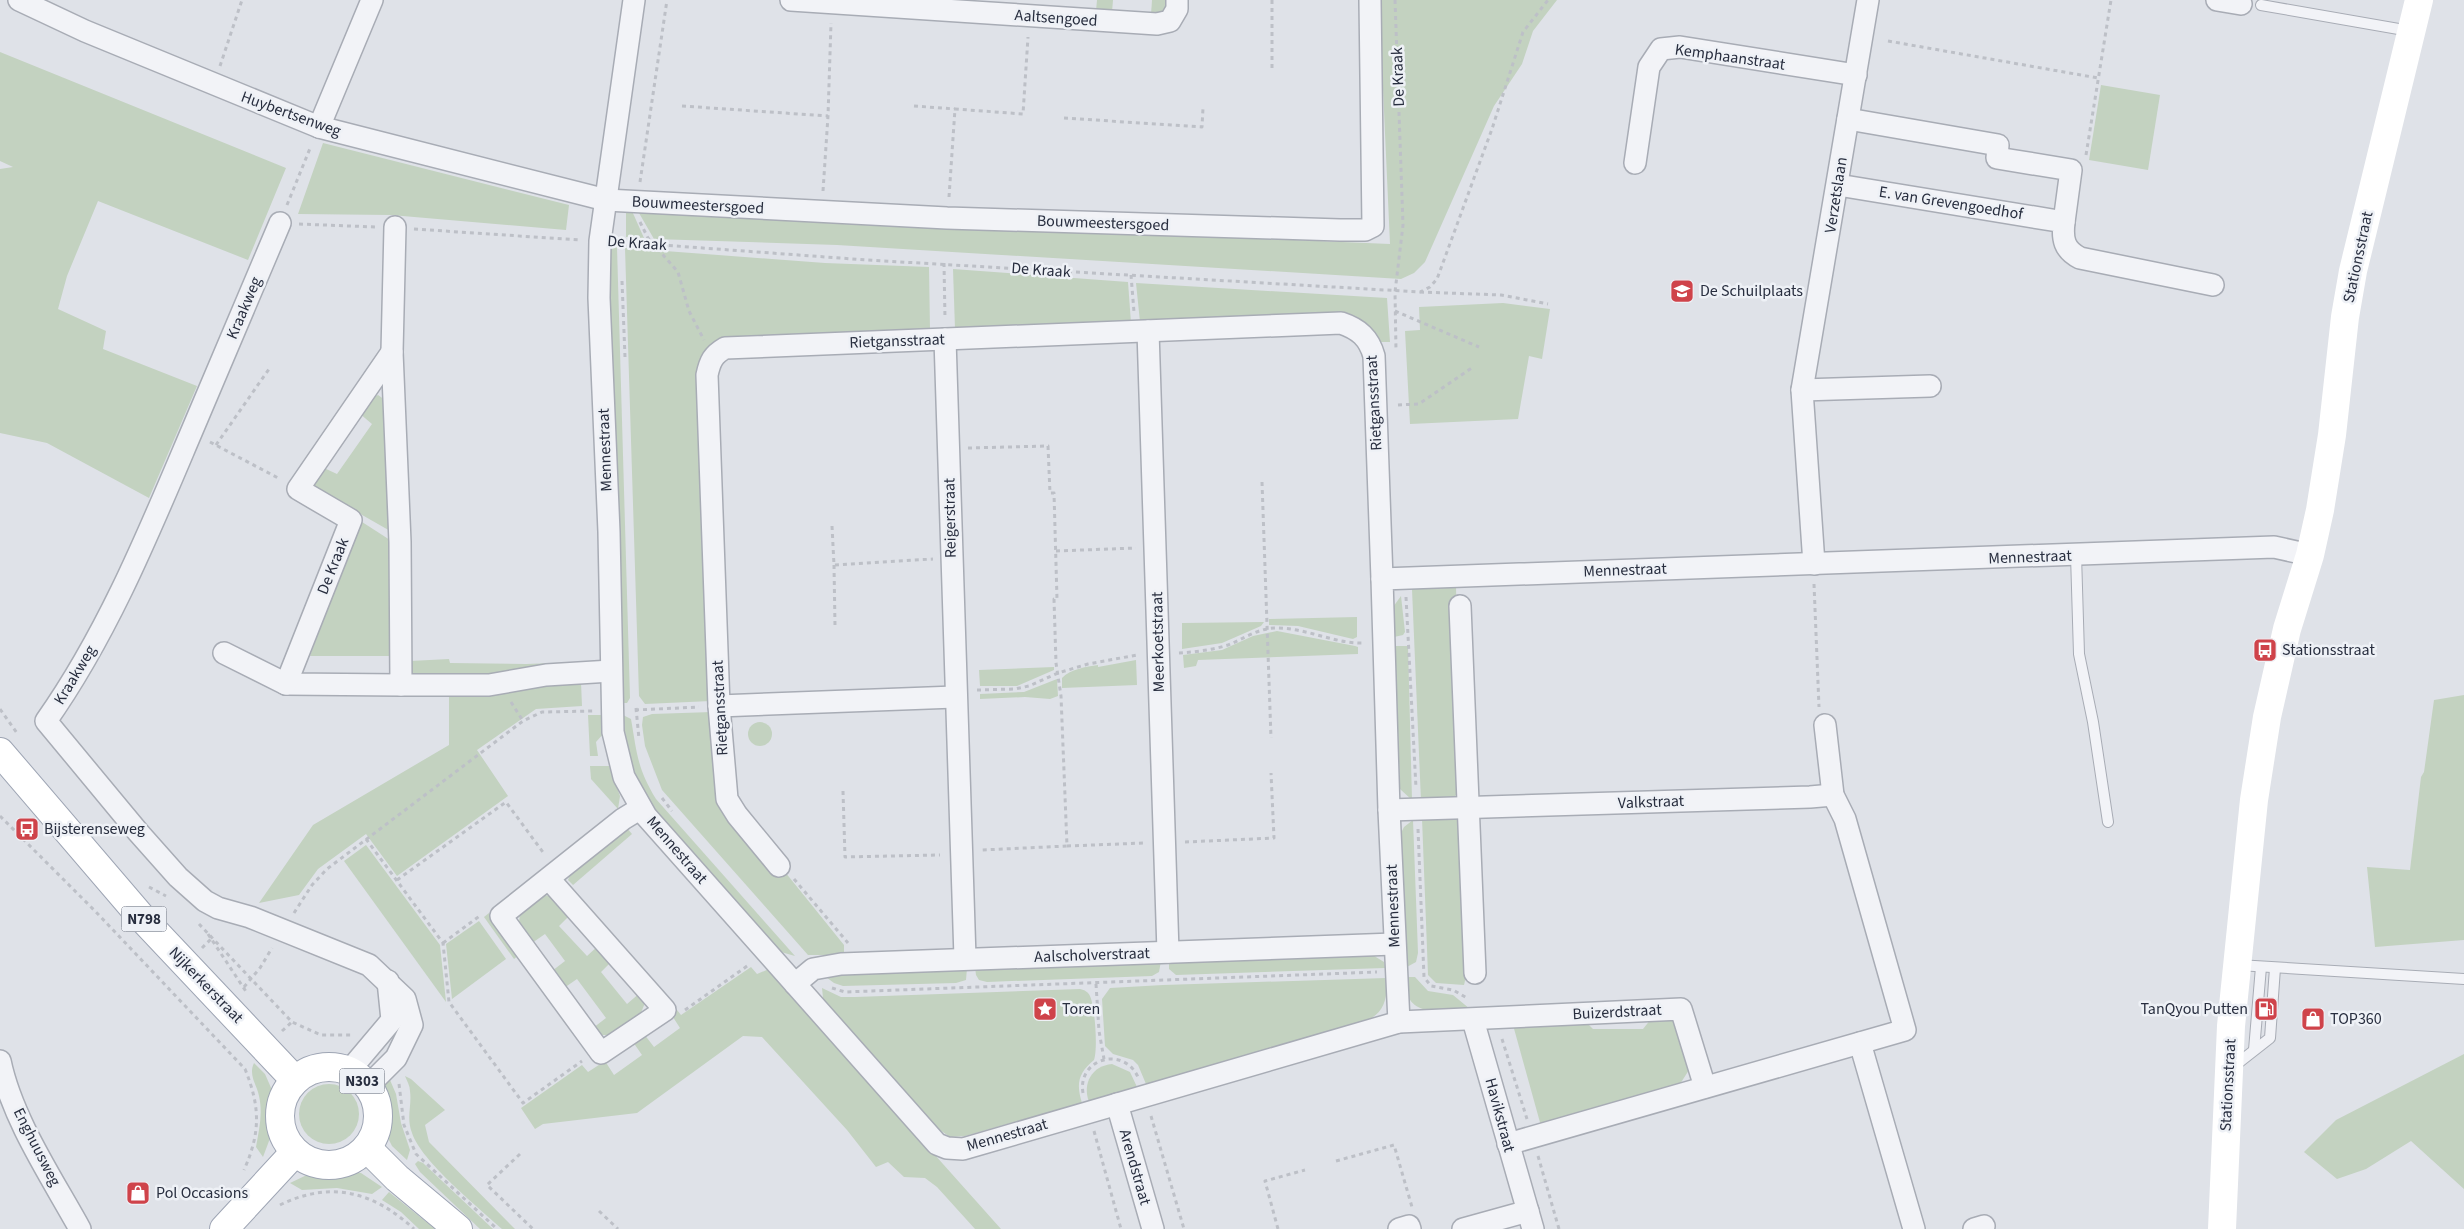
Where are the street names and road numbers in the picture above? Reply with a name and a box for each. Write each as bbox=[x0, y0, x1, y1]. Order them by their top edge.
street label: Aaltsengoed bbox=[1014, 4, 1098, 32]
street label: Kemphaanstraat bbox=[1673, 38, 1787, 76]
street label: De Kraak bbox=[1386, 47, 1410, 107]
street label: Huybertsenweg bbox=[238, 86, 344, 142]
street label: Verzetslaan bbox=[1819, 155, 1853, 235]
street label: E. van Grevengoedhof bbox=[1877, 181, 2026, 225]
street label: Bouwmeestersgoed bbox=[631, 191, 765, 219]
street label: Stationsstraat bbox=[2338, 209, 2379, 305]
street label: Bouwmeestersgoed bbox=[1036, 210, 1170, 236]
street label: De Kraak bbox=[607, 230, 668, 256]
street label: De Kraak bbox=[1011, 257, 1072, 283]
street label: Kraakweg bbox=[221, 273, 267, 343]
street label: Rietgansstraat bbox=[849, 328, 946, 354]
street label: Rietgansstraat bbox=[1360, 354, 1387, 451]
street label: Mennestraat bbox=[593, 407, 617, 492]
street label: Reigerstraat bbox=[938, 477, 962, 558]
street label: De Kraak bbox=[312, 534, 354, 598]
street label: Mennestraat bbox=[1988, 545, 2073, 569]
street label: Mennestraat bbox=[1583, 558, 1668, 582]
street label: Meerkoetstraat bbox=[1146, 591, 1170, 693]
street label: Kraakweg bbox=[49, 641, 101, 709]
street label: Rietgansstraat bbox=[706, 659, 733, 756]
street label: Valkstraat bbox=[1618, 790, 1685, 814]
street label: Mennestraat bbox=[641, 811, 713, 889]
street label: Mennestraat bbox=[1381, 863, 1405, 948]
road number: N798 bbox=[122, 906, 166, 932]
street label: Nijkerkerstraat bbox=[164, 942, 249, 1029]
street label: Aalscholverstraat bbox=[1034, 942, 1151, 968]
street label: Buizerdstraat bbox=[1572, 999, 1663, 1025]
street label: Stationsstraat bbox=[2215, 1037, 2241, 1132]
road number: N303 bbox=[340, 1068, 384, 1094]
street label: Havikstraat bbox=[1480, 1075, 1521, 1155]
street label: Enghuusweg bbox=[8, 1104, 66, 1190]
street label: Mennestraat bbox=[964, 1113, 1051, 1157]
street label: Arendstraat bbox=[1114, 1127, 1156, 1208]

